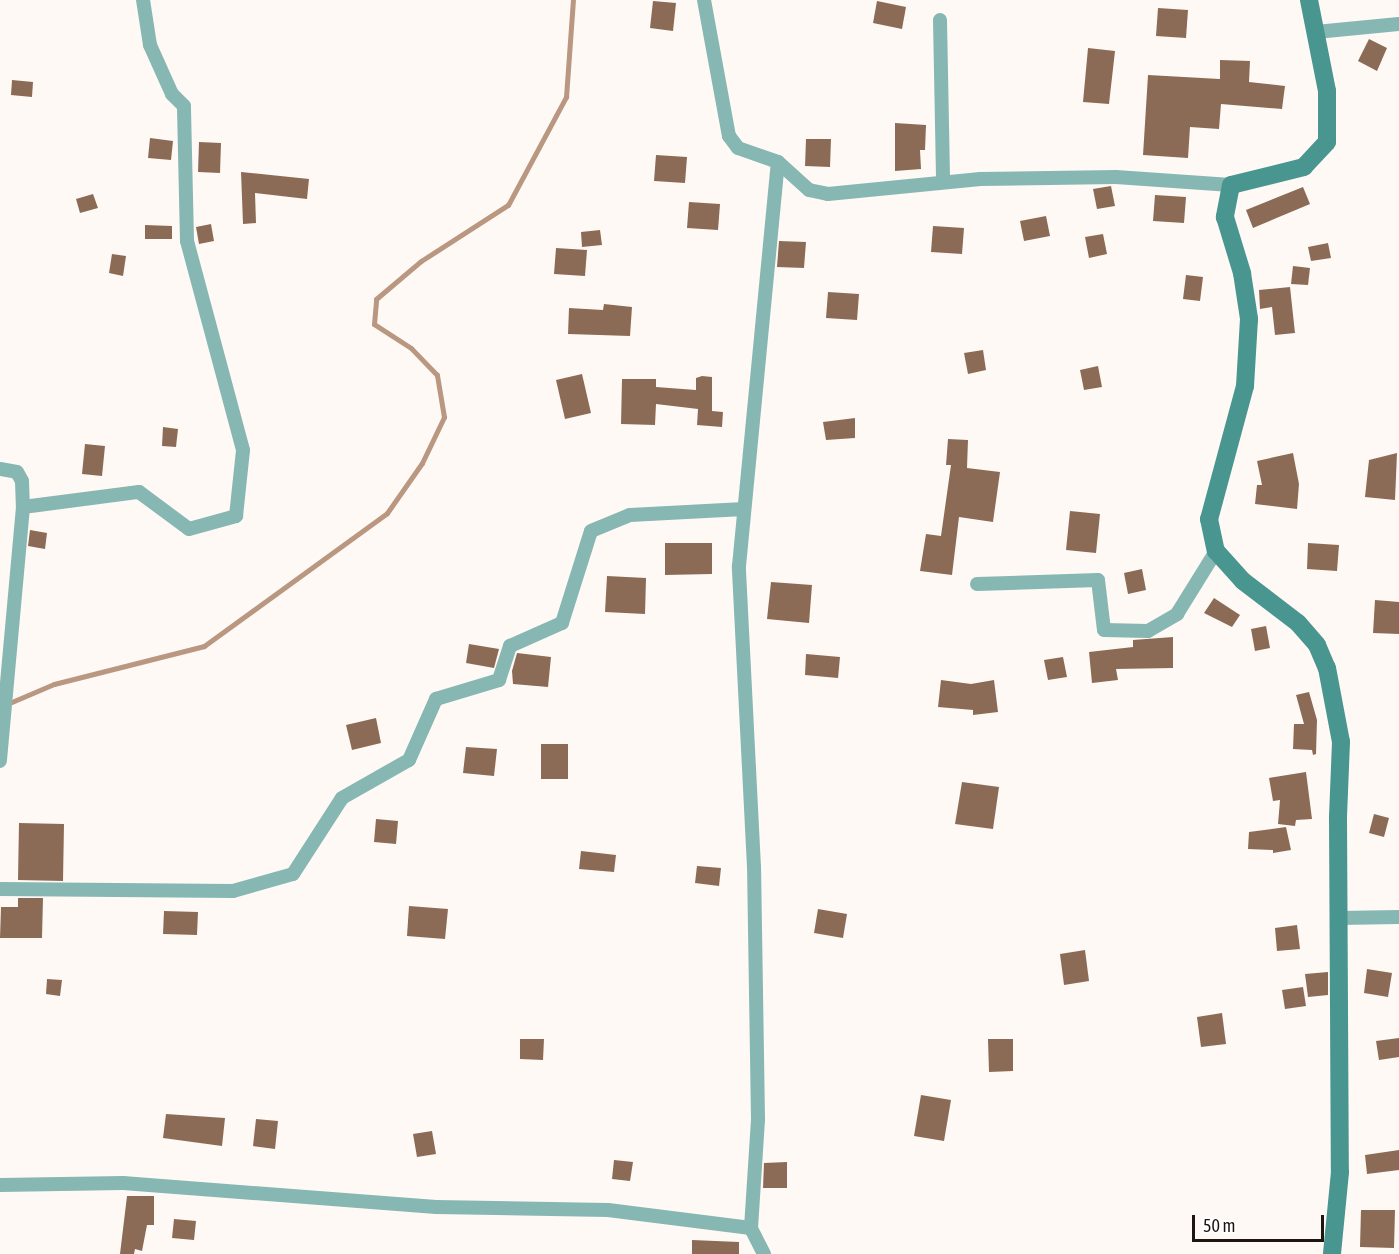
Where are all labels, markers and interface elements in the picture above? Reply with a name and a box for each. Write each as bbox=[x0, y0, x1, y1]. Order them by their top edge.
scale bar bbox=[1195, 1203, 1327, 1241]
text: 50 m bbox=[1203, 1215, 1235, 1236]

